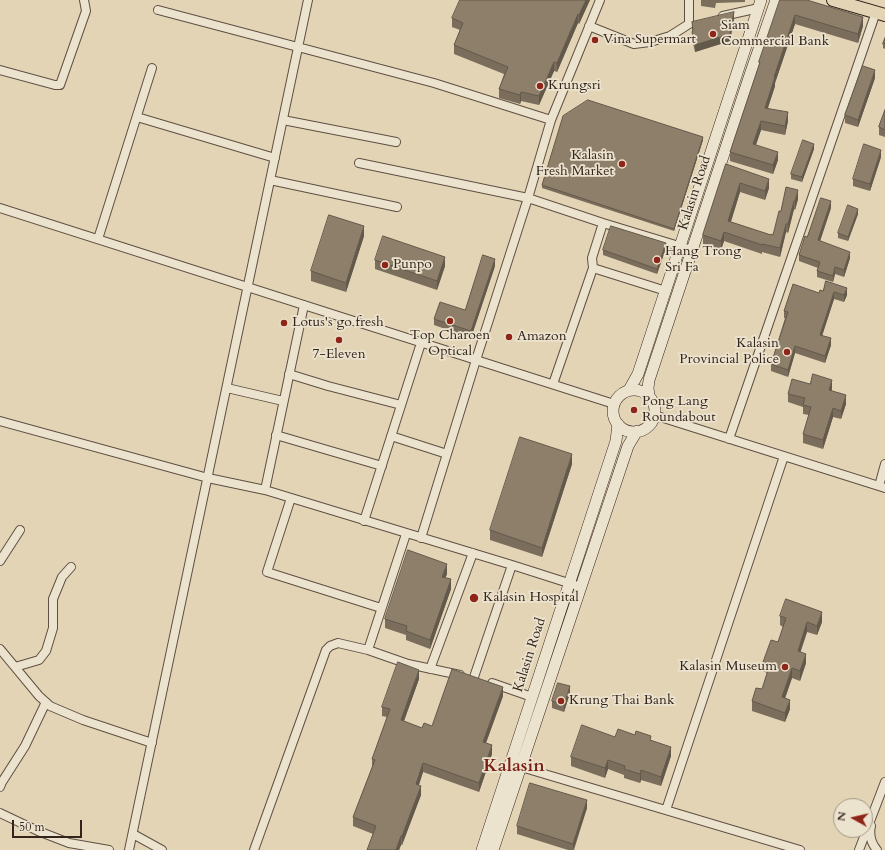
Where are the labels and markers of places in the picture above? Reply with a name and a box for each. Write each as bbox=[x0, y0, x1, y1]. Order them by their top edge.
place label: Siam Commercial Bank bbox=[721, 18, 829, 50]
marker: Siam Commercial Bank bbox=[708, 29, 718, 39]
place label: Vina Supermart bbox=[603, 32, 696, 48]
marker: Vina Supermart bbox=[590, 35, 600, 45]
place label: Krungsri bbox=[548, 78, 601, 94]
marker: Krungsri bbox=[535, 81, 545, 91]
place label: Kalasin Fresh Market bbox=[536, 148, 614, 180]
marker: Kalasin Fresh Market bbox=[617, 159, 627, 169]
place label: Hang Trong Sri Fa bbox=[665, 244, 741, 276]
marker: Hang Trong Sri Fa bbox=[652, 255, 662, 265]
place label: Punpo bbox=[393, 257, 432, 273]
marker: Punpo bbox=[380, 260, 390, 270]
place label: Lotus's go fresh bbox=[292, 315, 384, 331]
marker: Top Charoen Optical bbox=[445, 316, 455, 326]
marker: Lotus's go fresh bbox=[279, 318, 289, 328]
place label: Top Charoen Optical bbox=[410, 328, 490, 360]
place label: Amazon bbox=[517, 329, 567, 345]
marker: Amazon bbox=[504, 332, 514, 342]
marker: 7-Eleven bbox=[334, 335, 344, 345]
place label: Kalasin Provincial Police bbox=[679, 336, 779, 368]
place label: 7-Eleven bbox=[312, 347, 366, 363]
marker: Kalasin Provincial Police bbox=[782, 347, 792, 357]
place label: Pong Lang Roundabout bbox=[642, 394, 716, 426]
marker: Pong Lang Roundabout bbox=[629, 405, 639, 415]
place label: Kalasin Hospital bbox=[483, 590, 579, 606]
marker: Kalasin Hospital bbox=[468, 592, 480, 604]
place label: Kalasin Museum bbox=[679, 659, 777, 675]
marker: Kalasin Museum bbox=[780, 662, 790, 672]
place label: Krung Thai Bank bbox=[569, 693, 674, 709]
marker: Krung Thai Bank bbox=[556, 696, 566, 706]

